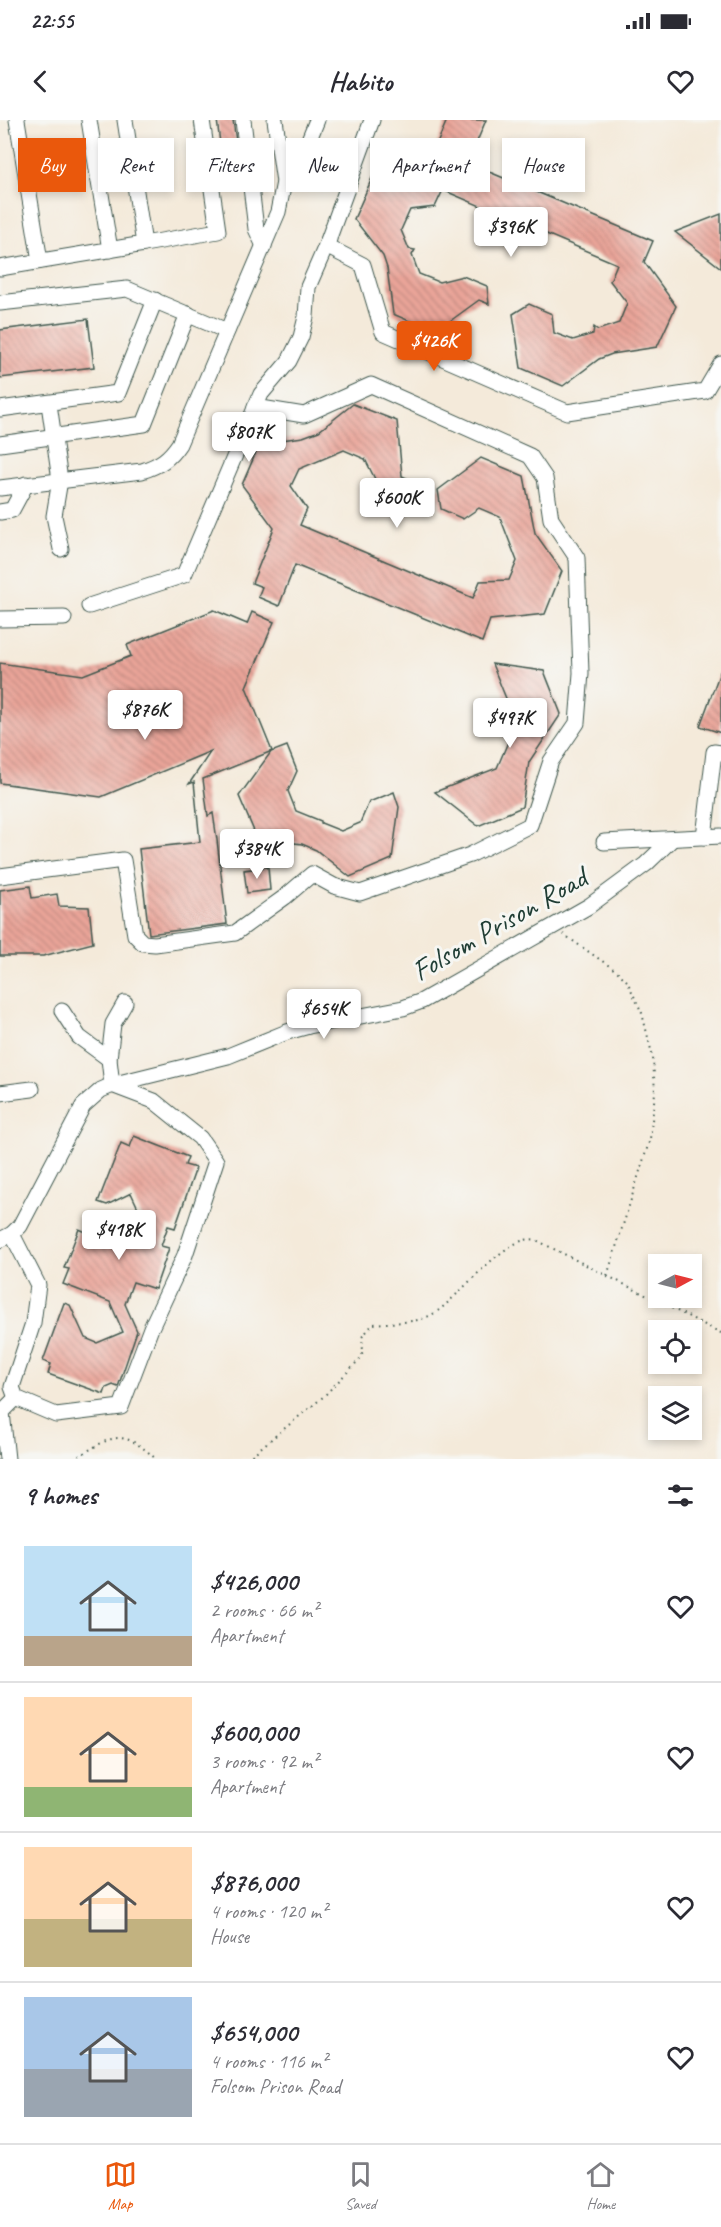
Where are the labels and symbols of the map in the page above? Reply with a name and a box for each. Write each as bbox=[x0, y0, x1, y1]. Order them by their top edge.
pin: $396K bbox=[469, 207, 553, 258]
pin: $426K bbox=[392, 321, 476, 372]
pin: $807K bbox=[207, 412, 291, 463]
pin: $600K bbox=[355, 478, 439, 529]
pin: $876K bbox=[103, 690, 187, 741]
pin: $497K bbox=[468, 698, 552, 749]
pin: $384K bbox=[215, 829, 299, 880]
street label: Folsom Prison Road bbox=[405, 856, 597, 989]
pin: $654K bbox=[282, 989, 366, 1040]
pin: $418K bbox=[77, 1210, 161, 1261]
north arrow bbox=[648, 1254, 702, 1308]

